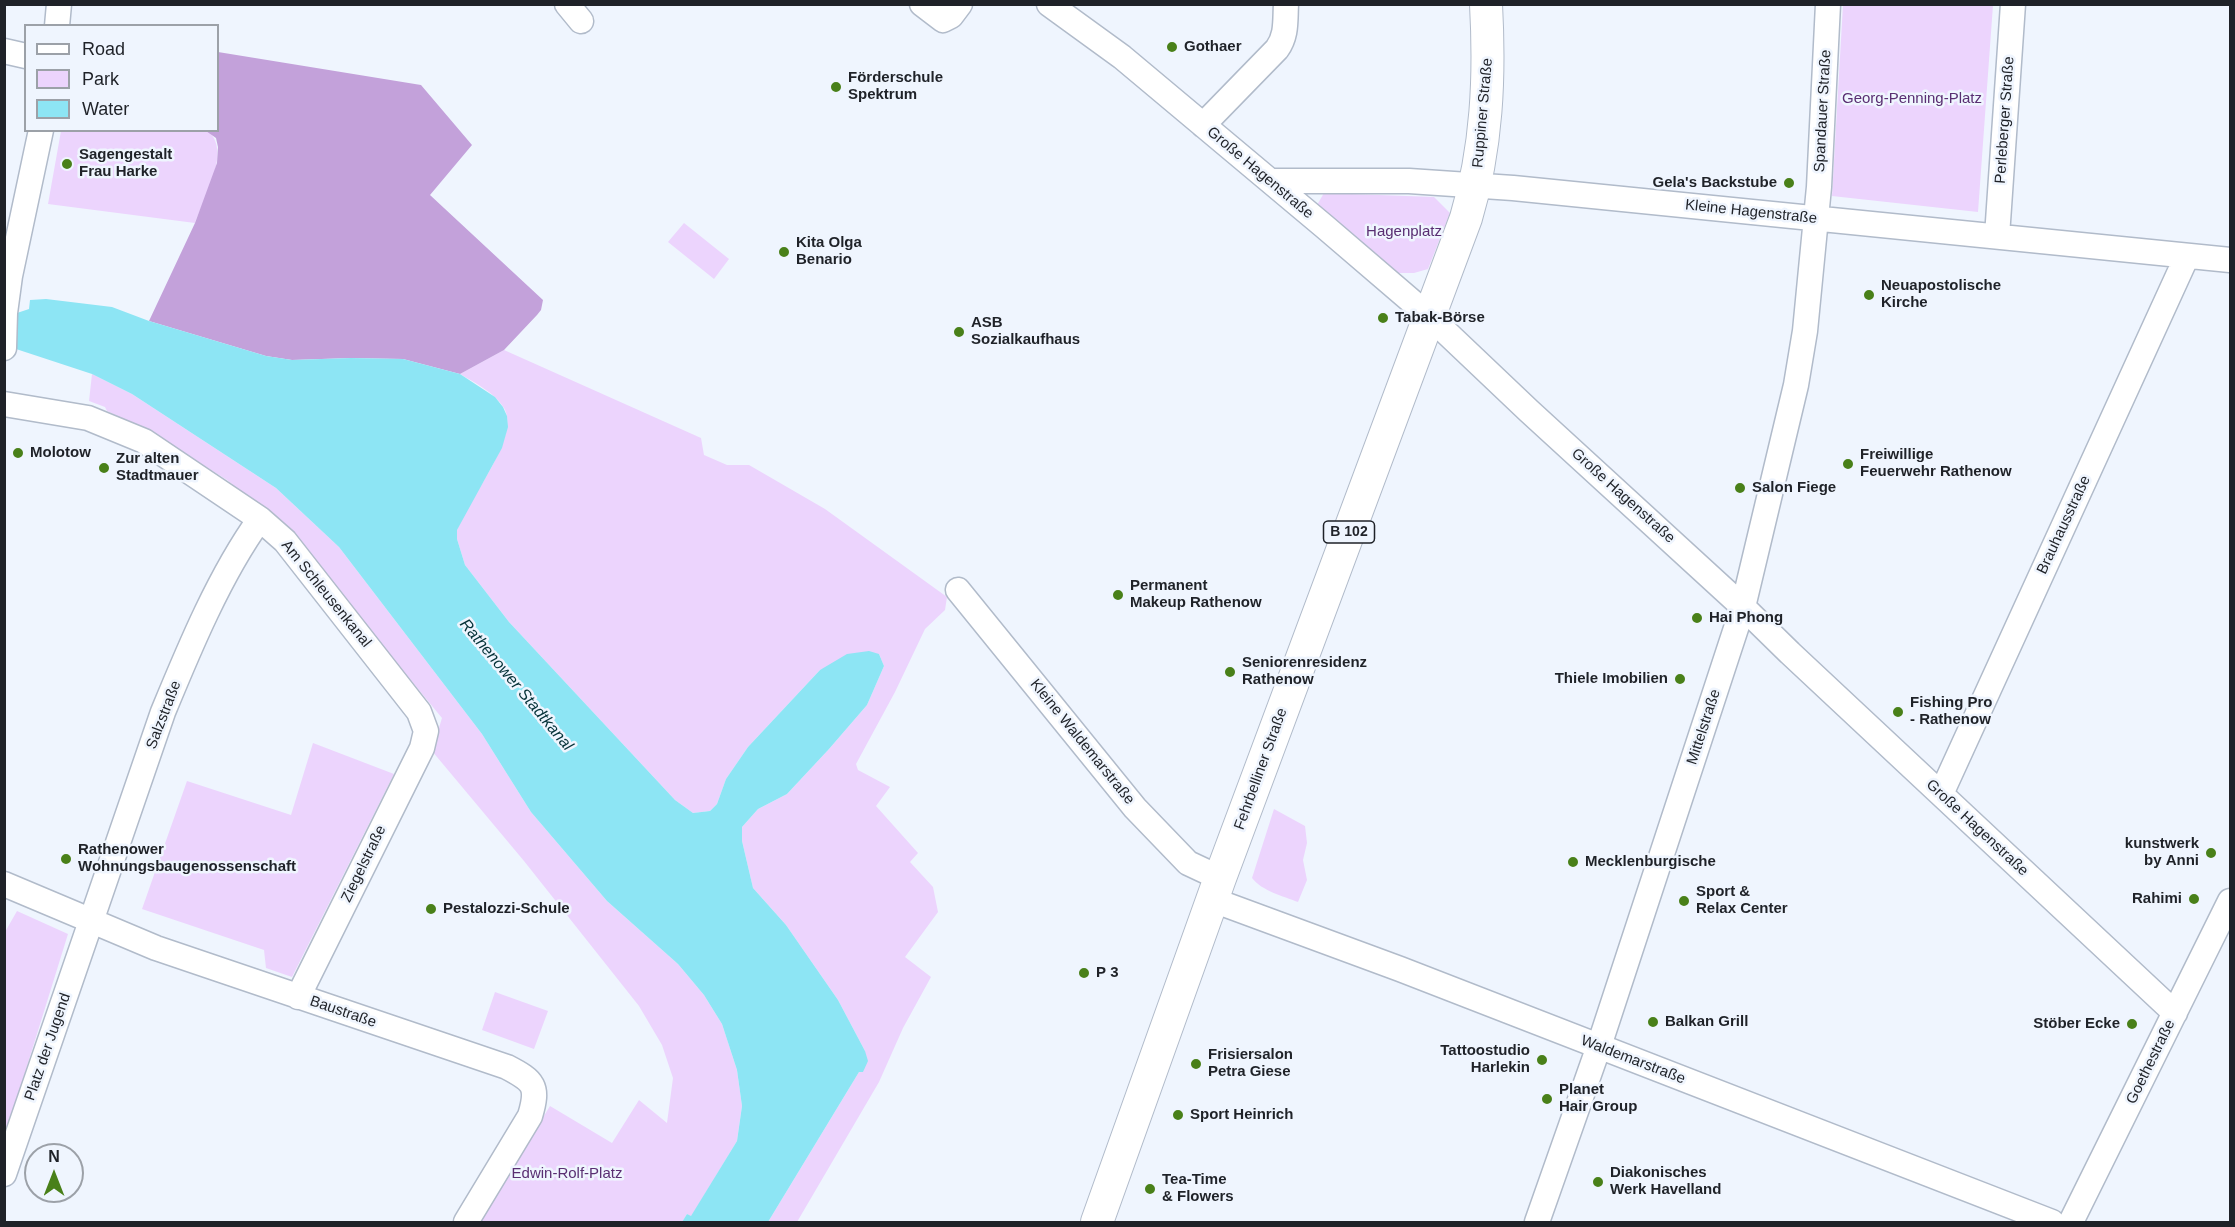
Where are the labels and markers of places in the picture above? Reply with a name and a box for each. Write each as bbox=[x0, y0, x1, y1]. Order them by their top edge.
place label: Gothaer bbox=[1184, 38, 1242, 56]
marker: Gothaer bbox=[1165, 40, 1179, 54]
place label: Förderschule Spektrum bbox=[848, 69, 943, 104]
marker: Förderschule Spektrum bbox=[829, 80, 843, 94]
place label: Sagengestalt Frau Harke bbox=[79, 146, 172, 181]
marker: Sagengestalt Frau Harke bbox=[60, 157, 74, 171]
place label: Gela's Backstube bbox=[1653, 174, 1777, 192]
marker: Gela's Backstube bbox=[1782, 176, 1796, 190]
place label: Kita Olga Benario bbox=[796, 234, 862, 269]
marker: Kita Olga Benario bbox=[777, 245, 791, 259]
place label: Neuapostolische Kirche bbox=[1881, 277, 2001, 312]
marker: Neuapostolische Kirche bbox=[1862, 288, 1876, 302]
place label: Tabak-Börse bbox=[1395, 309, 1485, 327]
marker: Tabak-Börse bbox=[1376, 311, 1390, 325]
place label: ASB Sozialkaufhaus bbox=[971, 314, 1080, 349]
marker: ASB Sozialkaufhaus bbox=[952, 325, 966, 339]
place label: Molotow bbox=[30, 444, 91, 462]
marker: Molotow bbox=[11, 446, 25, 460]
place label: Freiwillige Feuerwehr Rathenow bbox=[1860, 446, 2012, 481]
place label: Zur alten Stadtmauer bbox=[116, 450, 199, 485]
marker: Freiwillige Feuerwehr Rathenow bbox=[1841, 457, 1855, 471]
marker: Zur alten Stadtmauer bbox=[97, 461, 111, 475]
place label: Salon Fiege bbox=[1752, 479, 1836, 497]
marker: Salon Fiege bbox=[1733, 481, 1747, 495]
place label: Permanent Makeup Rathenow bbox=[1130, 577, 1262, 612]
marker: Permanent Makeup Rathenow bbox=[1111, 588, 1125, 602]
place label: Hai Phong bbox=[1709, 609, 1783, 627]
marker: Hai Phong bbox=[1690, 611, 1704, 625]
place label: Seniorenresidenz Rathenow bbox=[1242, 654, 1367, 689]
marker: Seniorenresidenz Rathenow bbox=[1223, 665, 1237, 679]
place label: Thiele Imobilien bbox=[1555, 670, 1668, 688]
marker: Thiele Imobilien bbox=[1673, 672, 1687, 686]
place label: Fishing Pro - Rathenow bbox=[1910, 694, 1992, 729]
marker: Fishing Pro - Rathenow bbox=[1891, 705, 1905, 719]
place label: kunstwerk by Anni bbox=[2125, 835, 2199, 870]
place label: Rathenower Wohnungsbaugenossenschaft bbox=[78, 841, 296, 876]
marker: kunstwerk by Anni bbox=[2204, 846, 2218, 860]
marker: Rathenower Wohnungsbaugenossenschaft bbox=[59, 852, 73, 866]
place label: Mecklenburgische bbox=[1585, 853, 1716, 871]
marker: Mecklenburgische bbox=[1566, 855, 1580, 869]
place label: Sport & Relax Center bbox=[1696, 883, 1788, 918]
place label: Rahimi bbox=[2132, 890, 2182, 908]
marker: Rahimi bbox=[2187, 892, 2201, 906]
marker: Sport & Relax Center bbox=[1677, 894, 1691, 908]
place label: Pestalozzi-Schule bbox=[443, 900, 570, 918]
marker: Pestalozzi-Schule bbox=[424, 902, 438, 916]
place label: P 3 bbox=[1096, 964, 1119, 982]
marker: P 3 bbox=[1077, 966, 1091, 980]
place label: Balkan Grill bbox=[1665, 1013, 1748, 1031]
marker: Balkan Grill bbox=[1646, 1015, 1660, 1029]
place label: Stöber Ecke bbox=[2033, 1015, 2120, 1033]
marker: Stöber Ecke bbox=[2125, 1017, 2139, 1031]
place label: Tattoostudio Harlekin bbox=[1440, 1042, 1530, 1077]
place label: Frisiersalon Petra Giese bbox=[1208, 1046, 1293, 1081]
marker: Tattoostudio Harlekin bbox=[1535, 1053, 1549, 1067]
marker: Frisiersalon Petra Giese bbox=[1189, 1057, 1203, 1071]
place label: Planet Hair Group bbox=[1559, 1081, 1637, 1116]
marker: Planet Hair Group bbox=[1540, 1092, 1554, 1106]
place label: Sport Heinrich bbox=[1190, 1106, 1293, 1124]
marker: Sport Heinrich bbox=[1171, 1108, 1185, 1122]
place label: Diakonisches Werk Havelland bbox=[1610, 1164, 1721, 1199]
place label: Tea-Time & Flowers bbox=[1162, 1171, 1234, 1206]
marker: Diakonisches Werk Havelland bbox=[1591, 1175, 1605, 1189]
marker: Tea-Time & Flowers bbox=[1143, 1182, 1157, 1196]

